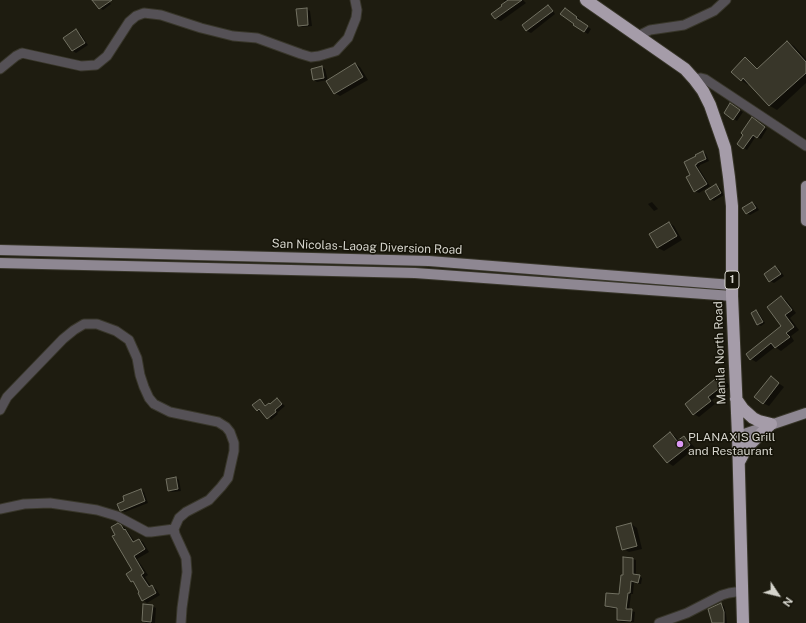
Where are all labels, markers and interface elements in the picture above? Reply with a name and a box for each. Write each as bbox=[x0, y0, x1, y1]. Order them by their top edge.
street label: San Nicolas-Laoag Diversion Road bbox=[271, 236, 463, 258]
road number: 1 bbox=[725, 271, 739, 289]
street label: Manila North Road bbox=[711, 301, 729, 405]
place label: PLANAXIS Grill and Restaurant bbox=[688, 430, 775, 458]
marker: PLANAXIS Grill and Restaurant bbox=[675, 439, 685, 449]
north arrow bbox=[758, 575, 798, 615]
text: N bbox=[780, 595, 795, 609]

